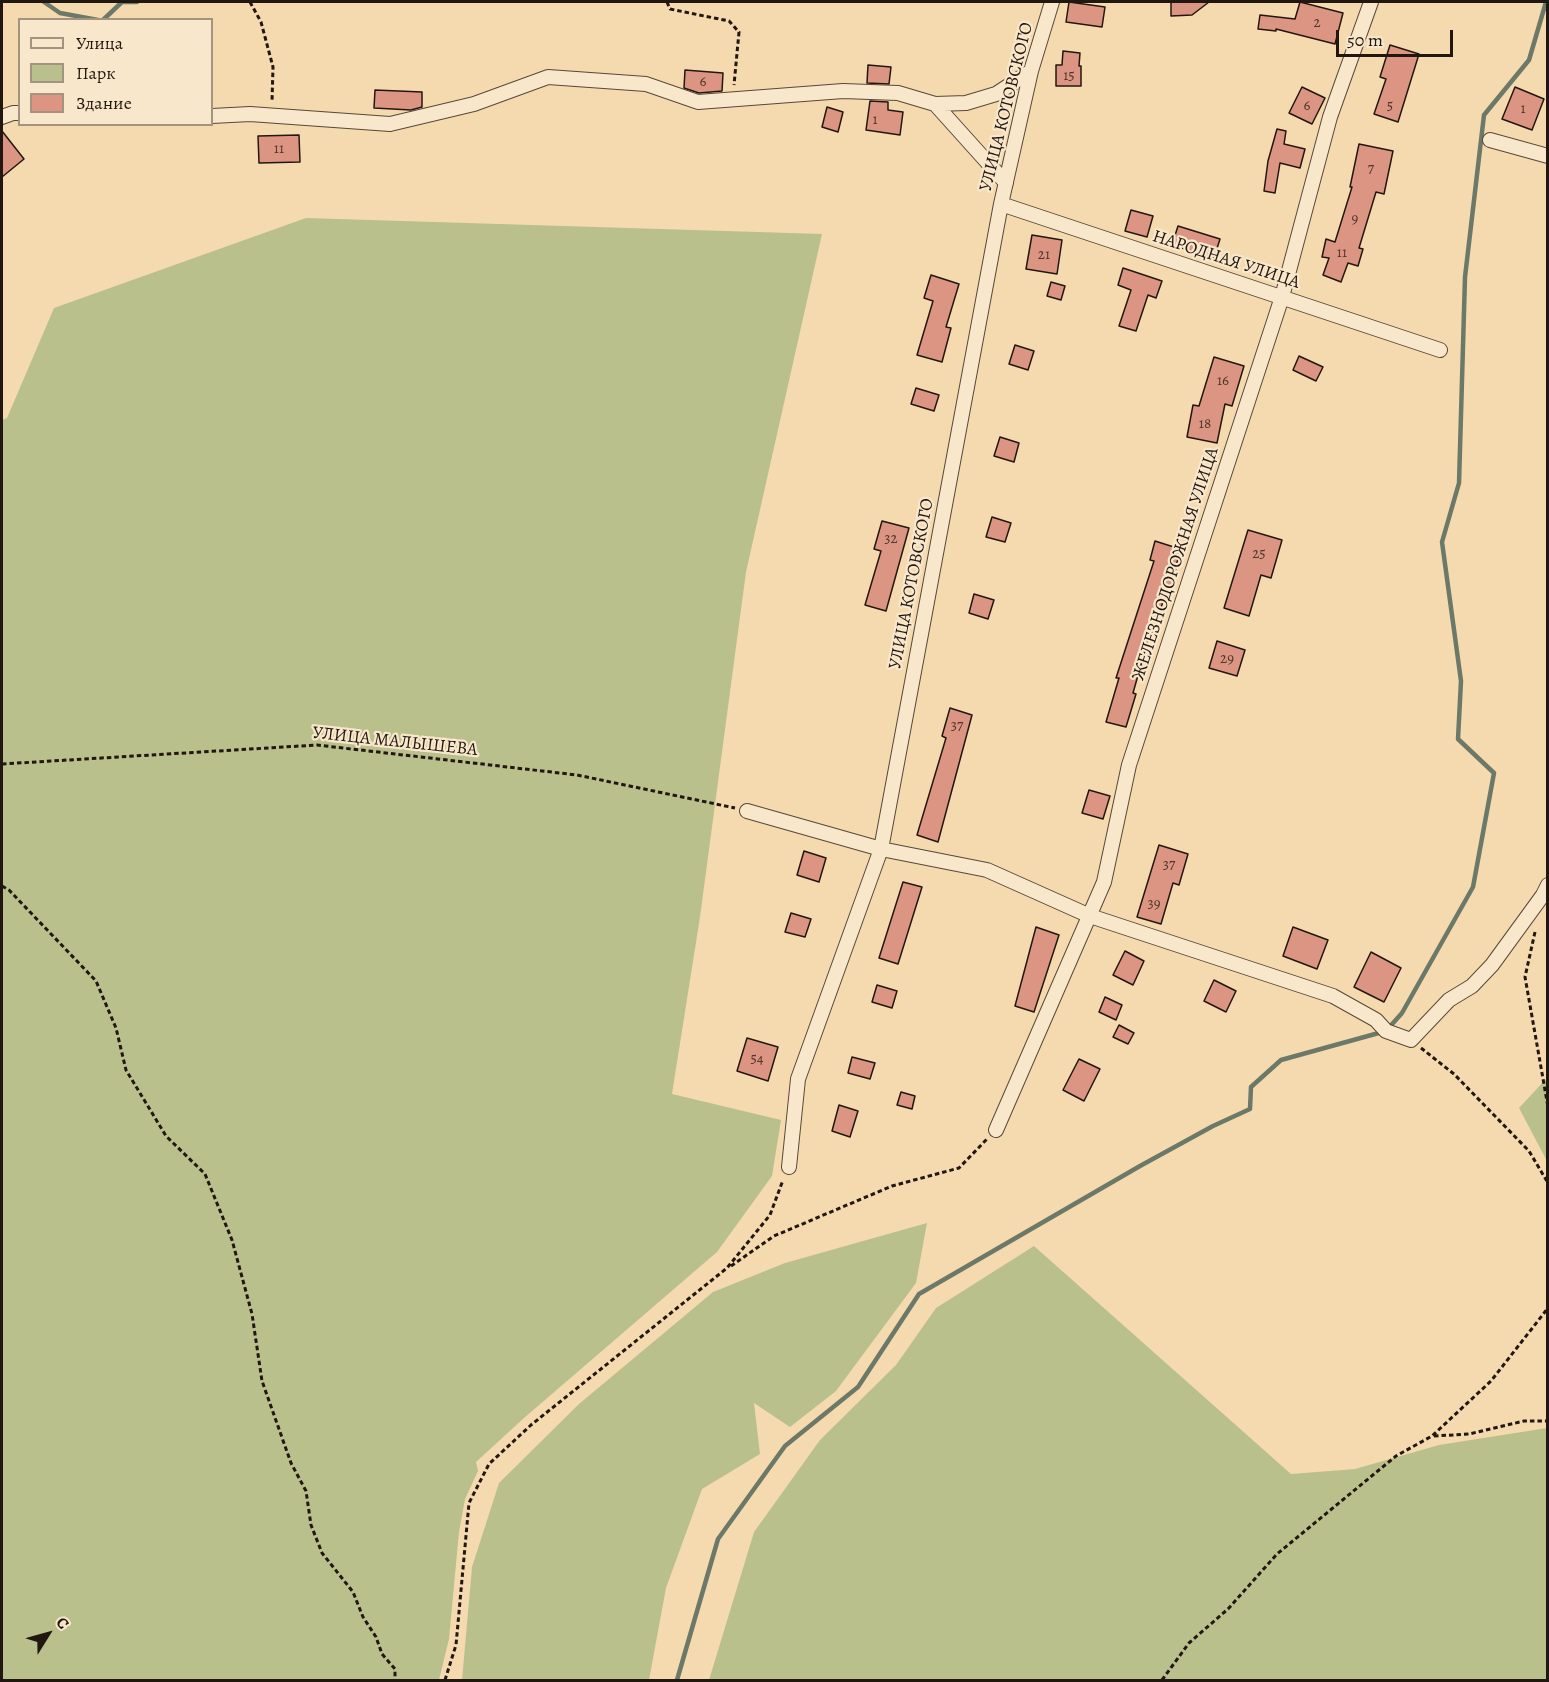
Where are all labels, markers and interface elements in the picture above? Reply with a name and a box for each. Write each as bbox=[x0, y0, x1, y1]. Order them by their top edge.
house number: 2 bbox=[1313, 14, 1321, 32]
legend bbox=[18, 18, 213, 126]
scale bar bbox=[1339, 18, 1456, 56]
street label: УЛИЦА КОТОВСКОГО bbox=[976, 20, 1038, 194]
text: 50 m bbox=[1347, 28, 1383, 52]
text: Улица bbox=[76, 31, 123, 55]
text: Парк bbox=[76, 61, 116, 85]
house number: 15 bbox=[1063, 67, 1075, 85]
house number: 6 bbox=[700, 73, 706, 91]
text: Здание bbox=[76, 91, 132, 115]
house number: 6 bbox=[1304, 97, 1310, 115]
house number: 5 bbox=[1387, 97, 1393, 115]
house number: 1 bbox=[1520, 100, 1526, 118]
house number: 1 bbox=[872, 111, 878, 129]
house number: 11 bbox=[274, 140, 284, 158]
house number: 7 bbox=[1368, 160, 1374, 178]
house number: 9 bbox=[1352, 210, 1358, 228]
street label: НАРОДНАЯ УЛИЦА bbox=[1149, 226, 1303, 294]
house number: 11 bbox=[1337, 244, 1347, 262]
house number: 21 bbox=[1038, 246, 1050, 264]
house number: 16 bbox=[1217, 372, 1229, 390]
house number: 18 bbox=[1199, 415, 1211, 433]
street label: ЖЕЛЕЗНОДОРОЖНАЯ УЛИЦА bbox=[1128, 445, 1224, 683]
street label: УЛИЦА КОТОВСКОГО bbox=[885, 497, 939, 671]
house number: 32 bbox=[884, 530, 898, 548]
house number: 25 bbox=[1252, 545, 1266, 563]
house number: 29 bbox=[1220, 650, 1234, 668]
house number: 37 bbox=[951, 717, 963, 735]
street label: УЛИЦА МАЛЫШЕВА bbox=[311, 723, 479, 761]
house number: 37 bbox=[1163, 856, 1175, 874]
house number: 39 bbox=[1147, 895, 1161, 913]
house number: 54 bbox=[750, 1050, 764, 1068]
north arrow bbox=[18, 1604, 78, 1664]
text: С bbox=[51, 1613, 74, 1634]

